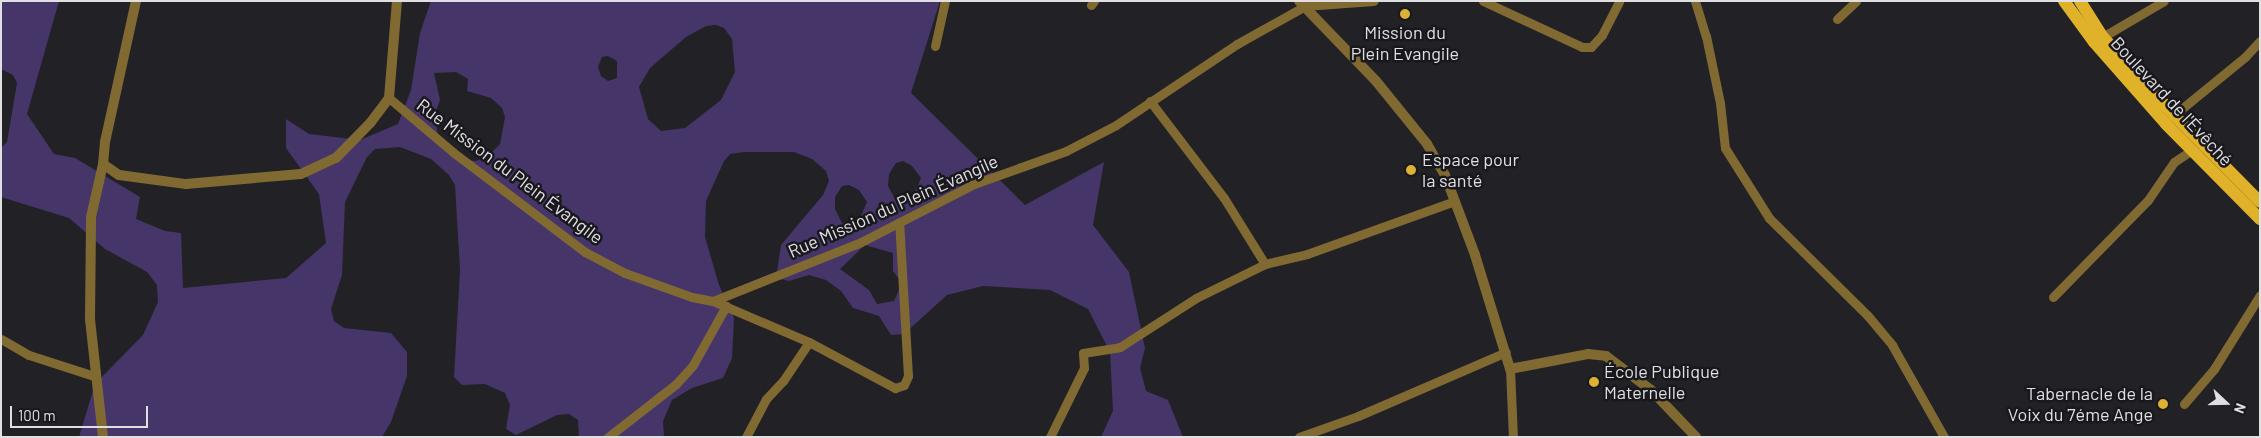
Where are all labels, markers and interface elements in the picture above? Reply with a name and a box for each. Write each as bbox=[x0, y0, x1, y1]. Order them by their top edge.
marker: Mission du Plein Evangile bbox=[1399, 8, 1411, 20]
place label: Mission du Plein Evangile bbox=[1351, 22, 1459, 64]
street label: Boulevard de l'Évêché bbox=[2107, 32, 2237, 170]
street label: Rue Mission du Plein Évangile bbox=[413, 94, 607, 248]
place label: Espace pour la santé bbox=[1422, 149, 1519, 192]
street label: Rue Mission du Plein Évangile bbox=[785, 150, 1001, 262]
marker: Espace pour la santé bbox=[1404, 163, 1418, 177]
place label: École Publique Maternelle bbox=[1604, 361, 1719, 404]
marker: École Publique Maternelle bbox=[1588, 376, 1600, 388]
north arrow bbox=[2201, 378, 2251, 428]
place label: Tabernacle de la Voix du 7éme Ange bbox=[2008, 383, 2153, 426]
scale bar bbox=[12, 396, 150, 428]
marker: Tabernacle de la Voix du 7éme Ange bbox=[2157, 398, 2169, 410]
text: N bbox=[2231, 401, 2250, 416]
text: 100 m bbox=[18, 406, 56, 424]

